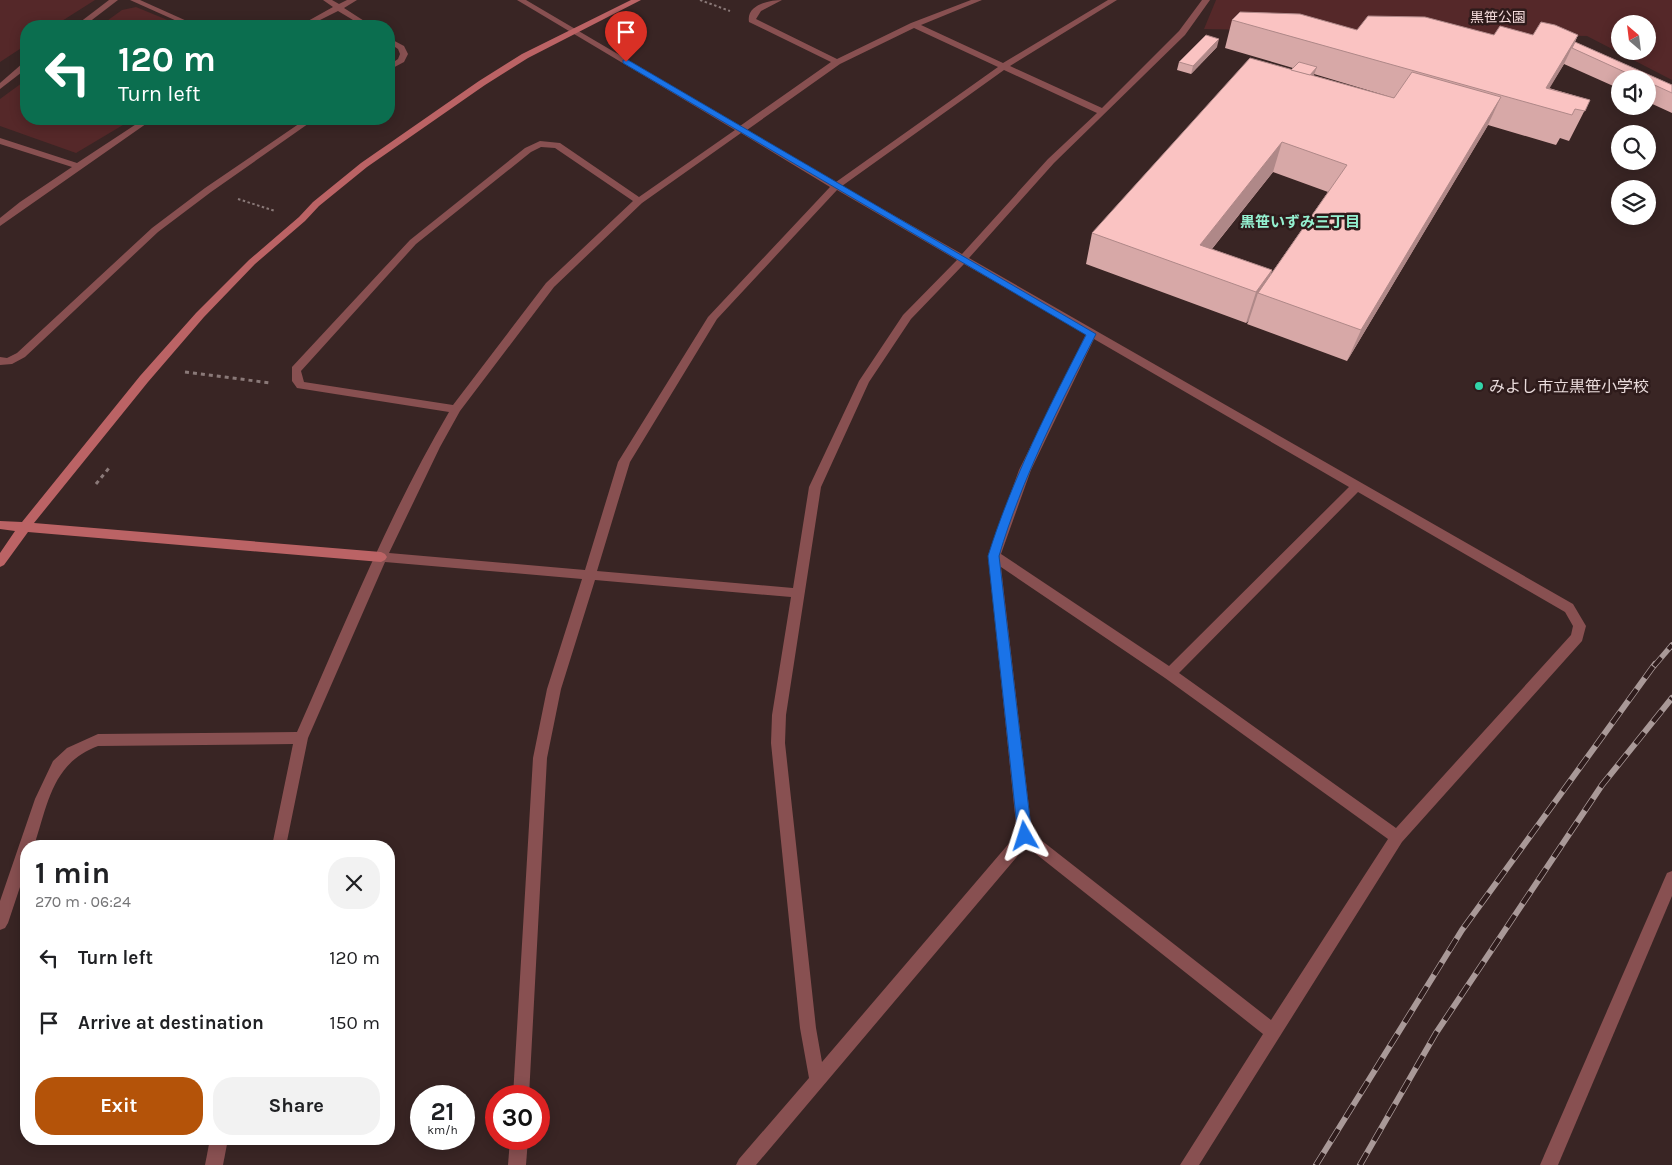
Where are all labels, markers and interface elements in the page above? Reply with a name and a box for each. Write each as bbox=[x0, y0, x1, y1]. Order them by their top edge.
park label: 黒笹公園 bbox=[1470, 9, 1526, 26]
pin bbox=[605, 11, 647, 62]
north arrow bbox=[1611, 15, 1656, 60]
map controls bbox=[1611, 15, 1656, 225]
icon: arrive bbox=[612, 18, 640, 46]
text: 120 m bbox=[118, 39, 216, 80]
icon: left bbox=[35, 40, 100, 105]
button: sound bbox=[1611, 70, 1656, 115]
text: Turn left bbox=[118, 81, 201, 107]
button: search bbox=[1611, 125, 1656, 170]
button: layers bbox=[1611, 180, 1656, 225]
district label: 黒笹いずみ三丁目 bbox=[1240, 213, 1360, 231]
place label: みよし市立黒笹小学校 bbox=[1489, 377, 1649, 396]
marker: みよし市立黒笹小学校 bbox=[1473, 380, 1485, 392]
position arrow bbox=[998, 809, 1050, 861]
text: 1 min bbox=[35, 855, 110, 891]
button: close bbox=[328, 857, 380, 909]
text: 270 m · 06:24 bbox=[35, 892, 131, 911]
icon: left bbox=[35, 944, 63, 972]
text: Turn left bbox=[78, 947, 153, 969]
text: 120 m bbox=[329, 947, 380, 969]
icon: arrive bbox=[35, 1009, 63, 1037]
text: Arrive at destination bbox=[78, 1012, 264, 1034]
text: 150 m bbox=[329, 1012, 380, 1034]
button: Exit bbox=[35, 1077, 203, 1135]
button: Share bbox=[213, 1077, 380, 1135]
speed limit sign: 30 bbox=[485, 1085, 550, 1150]
text: 21 bbox=[430, 1097, 455, 1126]
text: km/h bbox=[427, 1123, 458, 1137]

